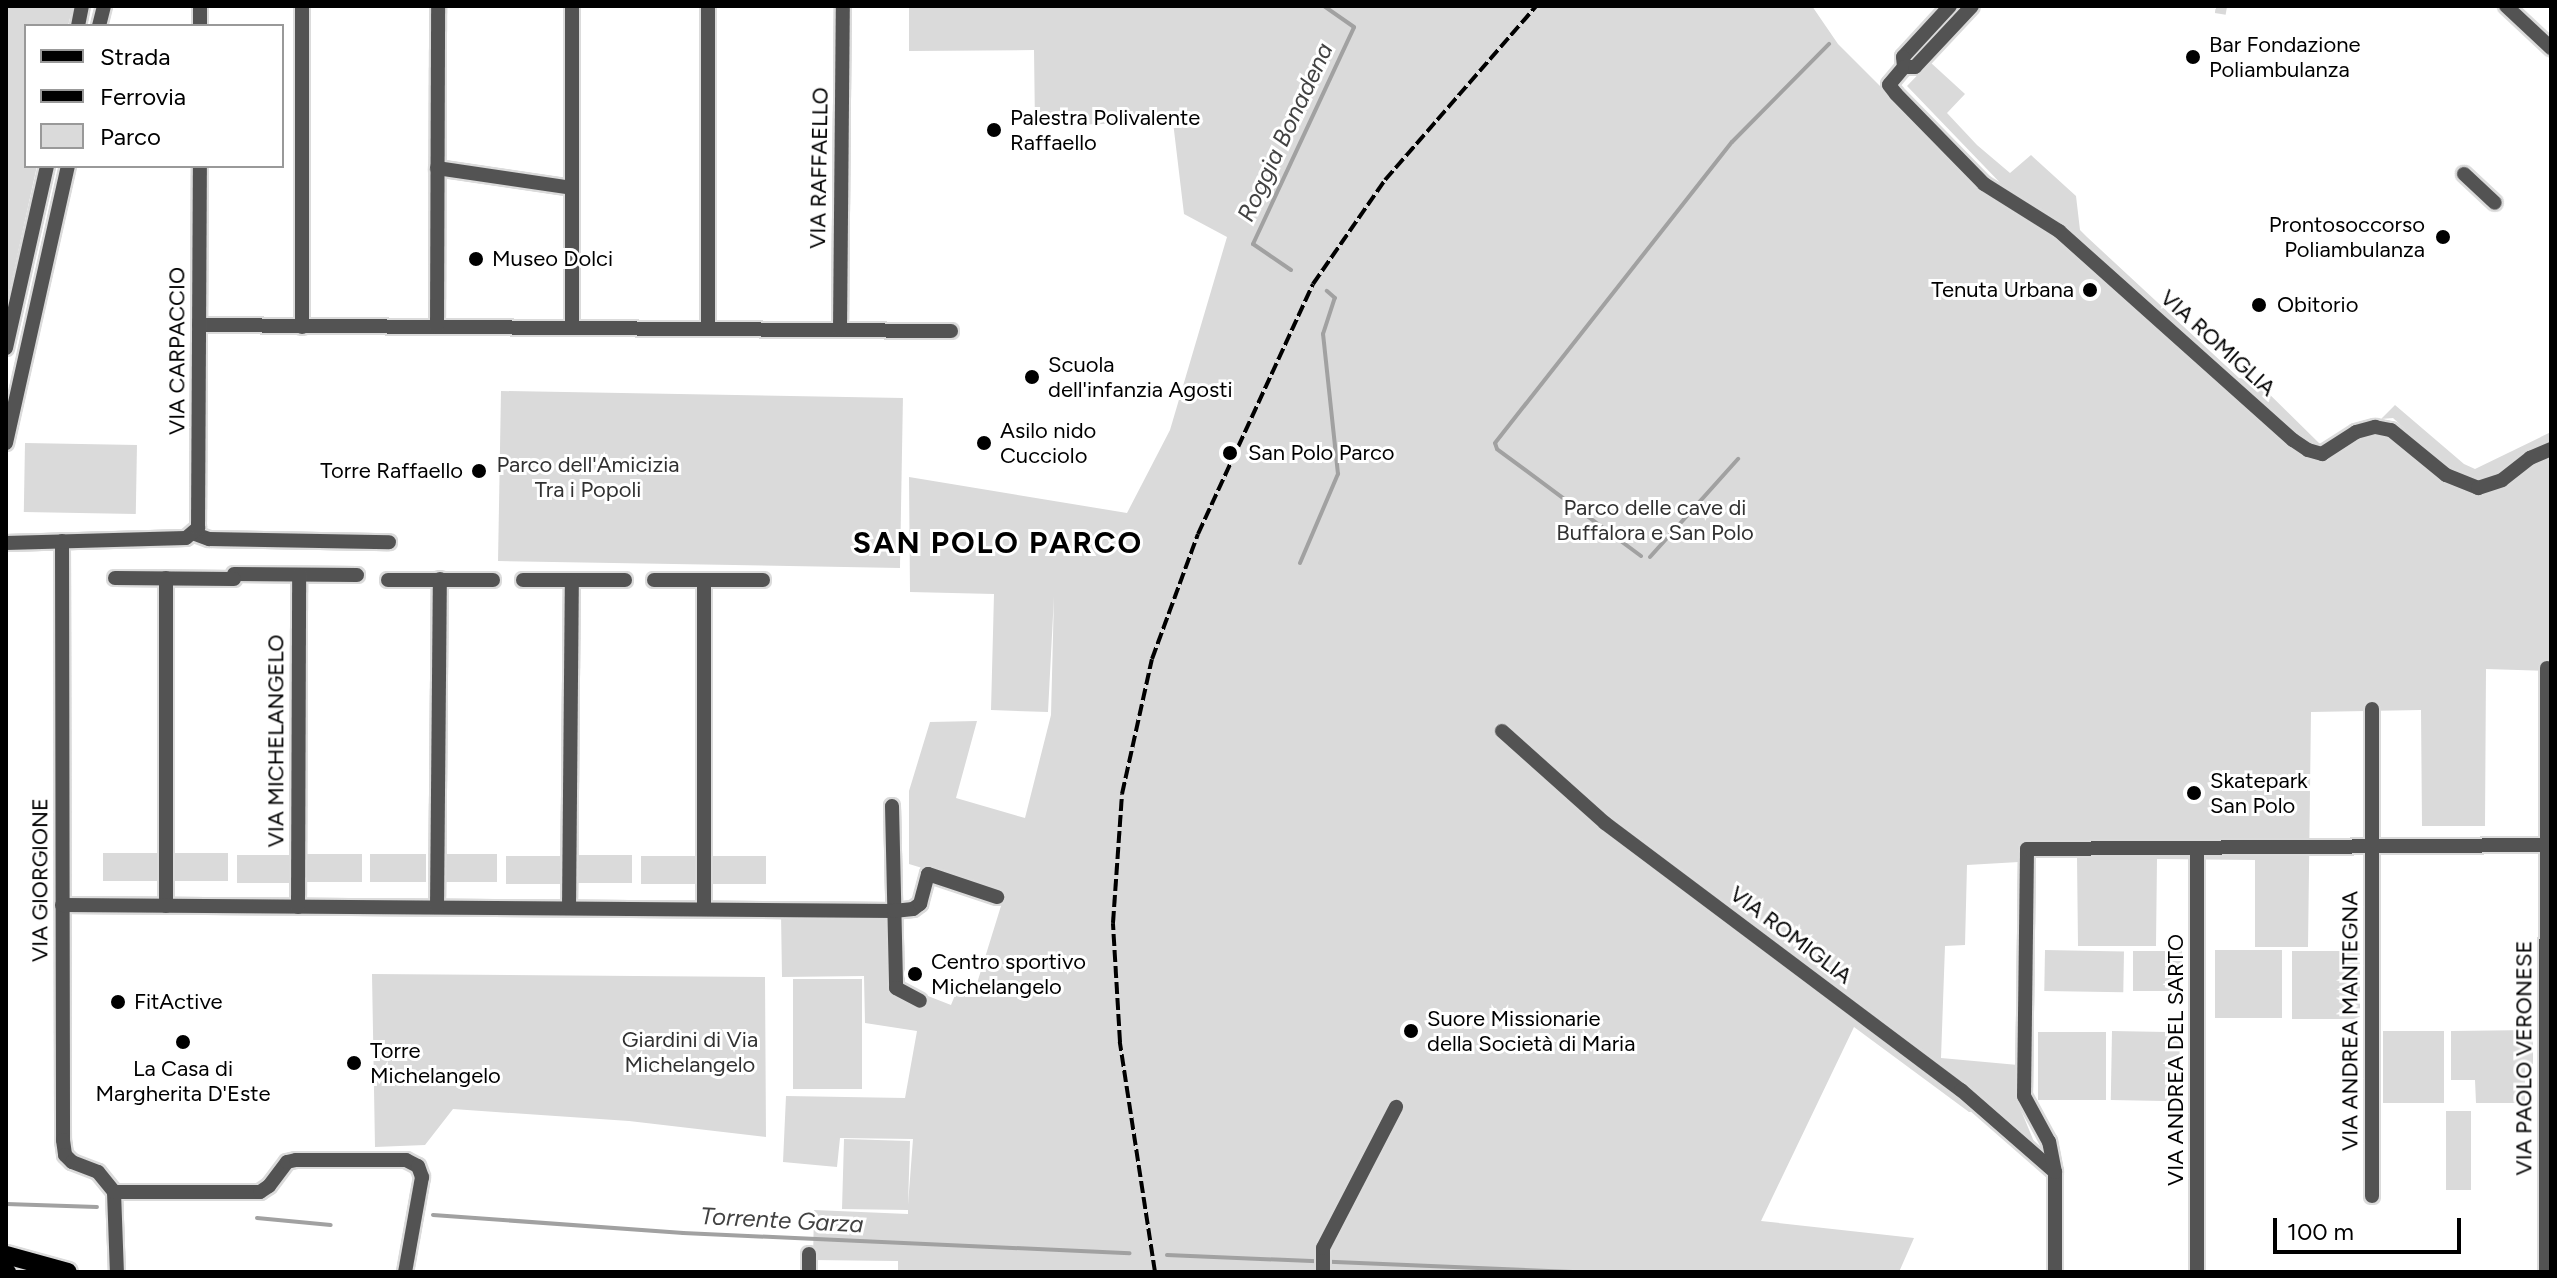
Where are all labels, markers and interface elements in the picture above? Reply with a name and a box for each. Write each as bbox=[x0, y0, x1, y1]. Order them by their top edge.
legend bbox=[24, 24, 284, 168]
place label: Bar Fondazione Poliambulanza bbox=[2209, 31, 2360, 82]
water label: Roggia Bonadena bbox=[1231, 38, 1339, 226]
text: Strada bbox=[100, 42, 170, 71]
marker: Bar Fondazione Poliambulanza bbox=[2184, 48, 2202, 66]
text: Ferrovia bbox=[100, 82, 186, 111]
street label: VIA RAFFAELLO bbox=[804, 87, 834, 249]
place label: Palestra Polivalente Raffaello bbox=[1010, 104, 1200, 156]
marker: Palestra Polivalente Raffaello bbox=[985, 121, 1003, 139]
text: Parco bbox=[100, 122, 161, 151]
place label: Prontosoccorso Poliambulanza bbox=[2269, 211, 2425, 262]
marker: Prontosoccorso Poliambulanza bbox=[2432, 226, 2454, 248]
place label: Museo Dolci bbox=[492, 246, 613, 272]
marker: Museo Dolci bbox=[467, 250, 485, 268]
street label: VIA CARPACCIO bbox=[164, 267, 190, 435]
place label: Tenuta Urbana bbox=[1931, 277, 2074, 303]
marker: Tenuta Urbana bbox=[2081, 281, 2099, 299]
street label: VIA ROMIGLIA bbox=[2155, 284, 2281, 402]
place label: Obitorio bbox=[2277, 292, 2358, 318]
marker: Obitorio bbox=[2248, 294, 2270, 316]
place label: Scuola dell'infanzia Agosti bbox=[1048, 351, 1233, 402]
marker: Scuola dell'infanzia Agosti bbox=[1023, 368, 1041, 386]
place label: Asilo nido Cucciolo bbox=[1000, 417, 1096, 468]
marker: Asilo nido Cucciolo bbox=[975, 434, 993, 452]
place label: San Polo Parco bbox=[1248, 440, 1395, 466]
marker: San Polo Parco bbox=[1219, 442, 1241, 464]
park label: Parco dell'Amicizia Tra i Popoli bbox=[496, 451, 680, 502]
place label: Torre Raffaello bbox=[320, 458, 463, 484]
marker: Torre Raffaello bbox=[470, 462, 488, 480]
park label: Parco delle cave di Buffalora e San Polo bbox=[1556, 494, 1754, 546]
district label: SAN POLO PARCO bbox=[853, 525, 1143, 561]
street label: VIA MICHELANGELO bbox=[263, 635, 289, 847]
place label: Skatepark San Polo bbox=[2210, 767, 2308, 818]
marker: Skatepark San Polo bbox=[2185, 784, 2203, 802]
street label: VIA GIORGIONE bbox=[27, 798, 53, 962]
street label: VIA ROMIGLIA bbox=[1725, 881, 1857, 989]
street label: VIA ANDREA MANTEGNA bbox=[2337, 891, 2363, 1151]
street label: VIA ANDREA DEL SARTO bbox=[2163, 934, 2189, 1186]
street label: VIA PAOLO VERONESE bbox=[2511, 940, 2537, 1176]
place label: Centro sportivo Michelangelo bbox=[931, 948, 1086, 1000]
marker: Centro sportivo Michelangelo bbox=[906, 965, 924, 983]
place label: FitActive bbox=[134, 989, 223, 1015]
marker: FitActive bbox=[109, 993, 127, 1011]
place label: Suore Missionarie della Società di Maria bbox=[1427, 1005, 1635, 1056]
marker: Suore Missionarie della Società di Maria bbox=[1402, 1022, 1420, 1040]
park label: Giardini di Via Michelangelo bbox=[622, 1026, 758, 1078]
marker: La Casa di Margherita D'Este bbox=[174, 1033, 192, 1051]
place label: Torre Michelangelo bbox=[370, 1037, 501, 1088]
marker: Torre Michelangelo bbox=[345, 1054, 363, 1072]
place label: La Casa di Margherita D'Este bbox=[95, 1055, 271, 1106]
water label: Torrente Garza bbox=[700, 1201, 864, 1239]
scale bar bbox=[2277, 1202, 2465, 1252]
text: 100 m bbox=[2287, 1217, 2354, 1246]

